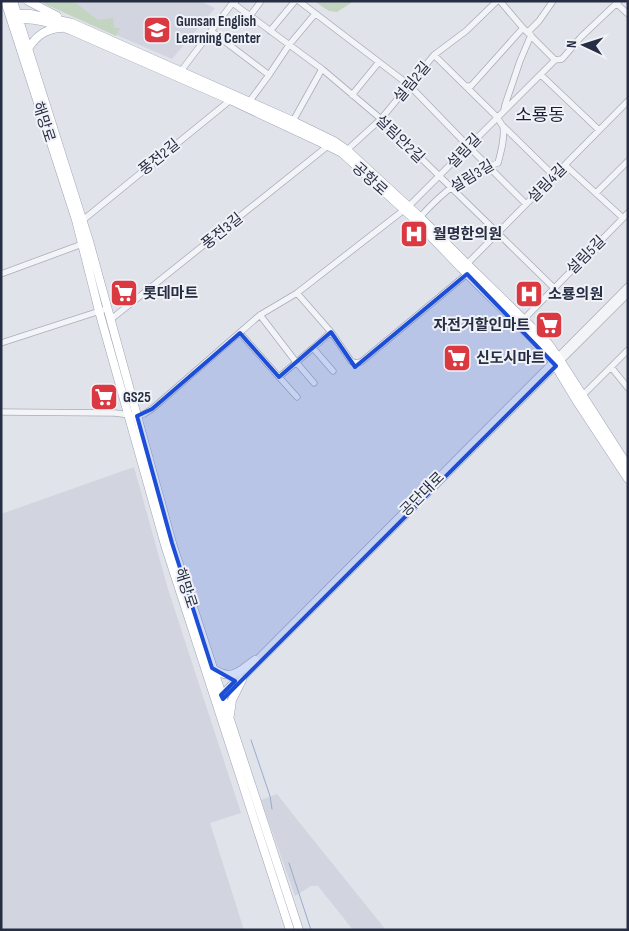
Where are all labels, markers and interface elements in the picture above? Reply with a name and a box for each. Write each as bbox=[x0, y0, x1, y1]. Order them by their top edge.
place label: Gunsan English Learning Center bbox=[176, 12, 261, 48]
school or university icon: Gunsan English Learning Center bbox=[142, 15, 172, 45]
north arrow bbox=[559, 20, 609, 70]
text: N bbox=[563, 40, 580, 48]
street label: 설림2길 bbox=[390, 58, 435, 107]
street label: 해망로 bbox=[28, 100, 59, 145]
district label: 소룡동 bbox=[515, 105, 565, 126]
street label: 설림안2길 bbox=[371, 111, 428, 168]
street label: 설림길 bbox=[443, 130, 486, 173]
street label: 풍전2길 bbox=[135, 135, 184, 180]
street label: 설림3길 bbox=[447, 156, 498, 197]
street label: 공항로 bbox=[348, 158, 391, 200]
street label: 설림4길 bbox=[524, 160, 571, 207]
street label: 풍전3길 bbox=[198, 209, 247, 254]
hospital icon: 월명한의원 bbox=[399, 219, 429, 249]
place label: 월명한의원 bbox=[433, 225, 502, 244]
street label: 설림5길 bbox=[563, 232, 610, 279]
supermarket icon: 롯데마트 bbox=[109, 278, 139, 308]
hospital icon: 소룡의원 bbox=[514, 279, 544, 309]
place label: 롯데마트 bbox=[143, 284, 198, 303]
place label: 소룡의원 bbox=[548, 285, 603, 304]
supermarket icon: 자전거할인마트 bbox=[534, 310, 564, 340]
place label: 자전거할인마트 bbox=[433, 316, 530, 335]
supermarket icon: 신도시마트 bbox=[442, 343, 472, 373]
place label: 신도시마트 bbox=[476, 349, 545, 368]
supermarket icon: GS25 bbox=[89, 382, 119, 412]
place label: GS25 bbox=[123, 388, 151, 407]
street label: 공단대로 bbox=[396, 468, 449, 521]
street label: 해망로 bbox=[170, 566, 201, 611]

